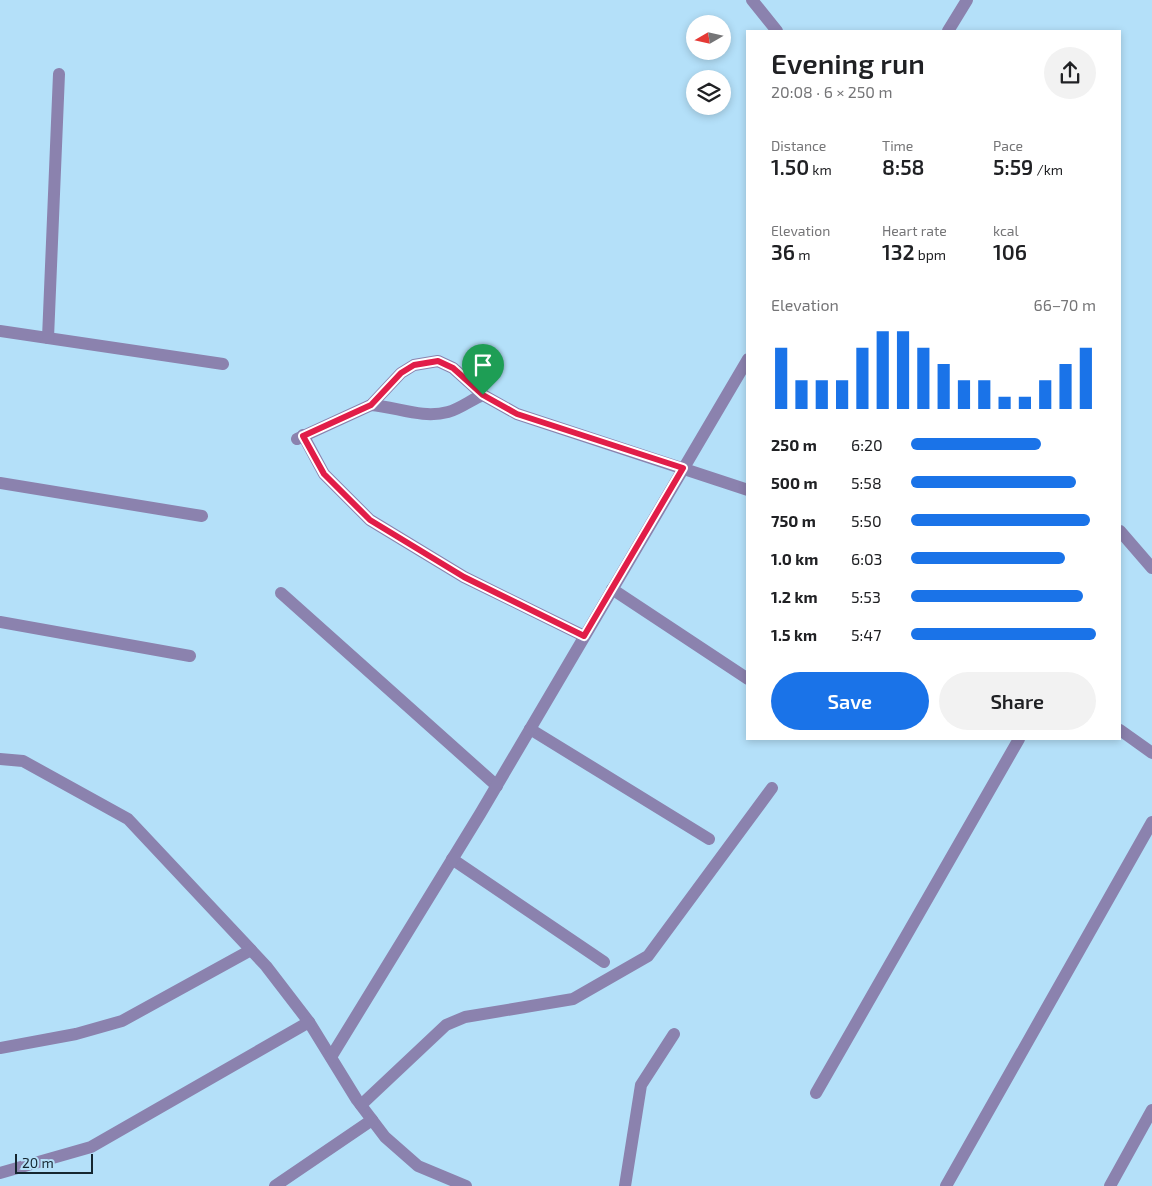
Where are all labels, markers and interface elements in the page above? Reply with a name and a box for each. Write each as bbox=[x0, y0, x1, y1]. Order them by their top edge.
north arrow bbox=[686, 15, 731, 60]
map controls bbox=[686, 15, 731, 115]
text: Evening run bbox=[771, 46, 925, 80]
button: share bbox=[1044, 47, 1096, 99]
button: layers bbox=[686, 70, 731, 115]
text: 20:08 · 6 × 250 m bbox=[771, 82, 893, 101]
text: Distance bbox=[771, 137, 826, 154]
text: Time bbox=[882, 137, 913, 154]
text: Pace bbox=[993, 137, 1023, 154]
text: 1.50 bbox=[771, 154, 809, 179]
text: 8:58 bbox=[882, 154, 925, 179]
text: 5:59 bbox=[993, 154, 1033, 179]
text: km bbox=[809, 161, 832, 178]
text: /km bbox=[1033, 161, 1063, 178]
text: Elevation bbox=[771, 222, 830, 239]
text: Heart rate bbox=[882, 222, 947, 239]
text: kcal bbox=[993, 222, 1019, 239]
text: 36 bbox=[771, 239, 795, 264]
text: 132 bbox=[882, 239, 915, 264]
text: 106 bbox=[993, 239, 1027, 264]
text: m bbox=[795, 246, 810, 263]
text: bpm bbox=[915, 246, 946, 263]
text: Elevation bbox=[771, 295, 839, 314]
text: 66–70 m bbox=[1033, 295, 1096, 314]
pin bbox=[462, 344, 504, 395]
icon: arrive bbox=[469, 351, 497, 379]
text: 250 m bbox=[771, 435, 817, 454]
text: 6:20 bbox=[851, 435, 883, 454]
text: 500 m bbox=[771, 473, 818, 492]
text: 5:58 bbox=[851, 473, 882, 492]
text: 750 m bbox=[771, 511, 816, 530]
text: 5:50 bbox=[851, 511, 882, 530]
text: 1.0 km bbox=[771, 549, 818, 568]
text: 6:03 bbox=[851, 549, 882, 568]
text: 1.2 km bbox=[771, 587, 818, 606]
text: 5:53 bbox=[851, 587, 881, 606]
text: 1.5 km bbox=[771, 625, 817, 644]
text: 5:47 bbox=[851, 625, 881, 644]
button: Save bbox=[771, 672, 929, 730]
button: Share bbox=[939, 672, 1096, 730]
scale bar bbox=[15, 1151, 92, 1174]
text: 20 m bbox=[22, 1154, 54, 1171]

